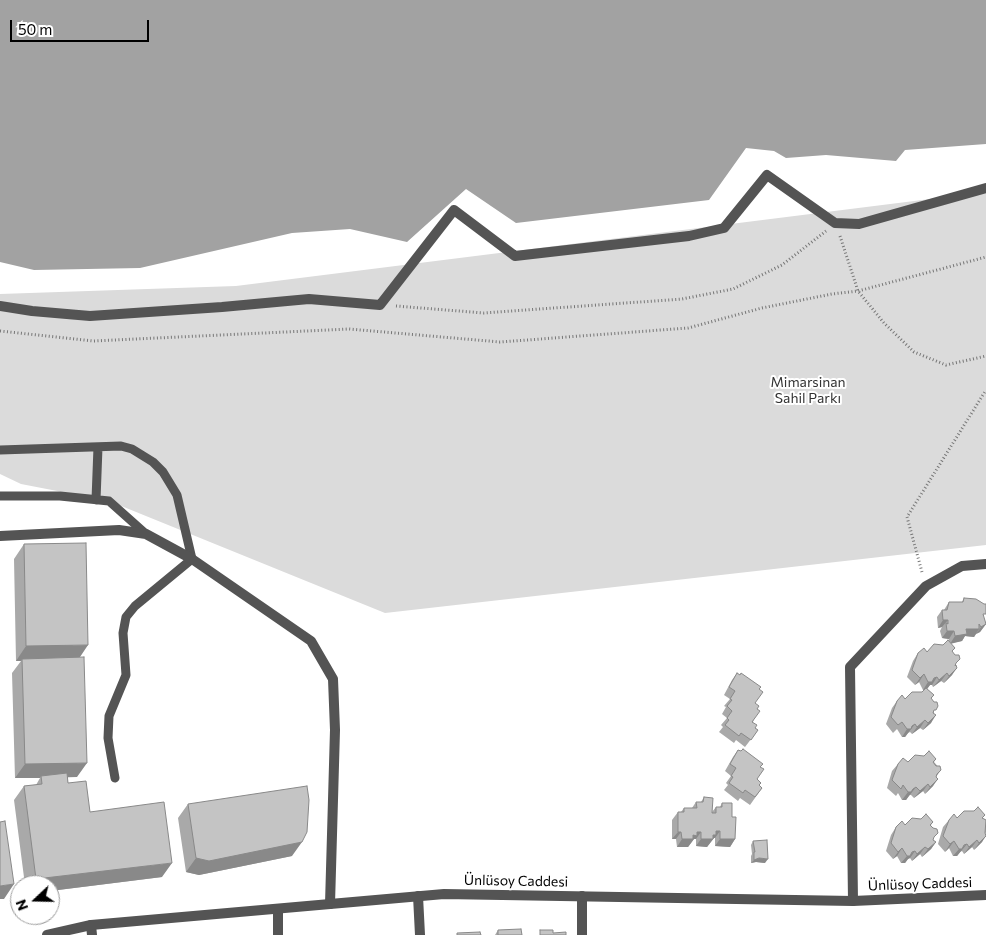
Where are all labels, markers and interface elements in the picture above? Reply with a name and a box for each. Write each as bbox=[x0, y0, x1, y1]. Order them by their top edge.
scale bar bbox=[12, 10, 151, 42]
text: 50 m bbox=[18, 20, 52, 38]
park label: Mimarsinan Sahil Parkı bbox=[770, 374, 846, 407]
street label: Ünlüsoy Caddesi bbox=[464, 872, 568, 890]
street label: Ünlüsoy Caddesi bbox=[868, 874, 972, 894]
north arrow bbox=[10, 875, 60, 925]
text: N bbox=[12, 897, 31, 913]

